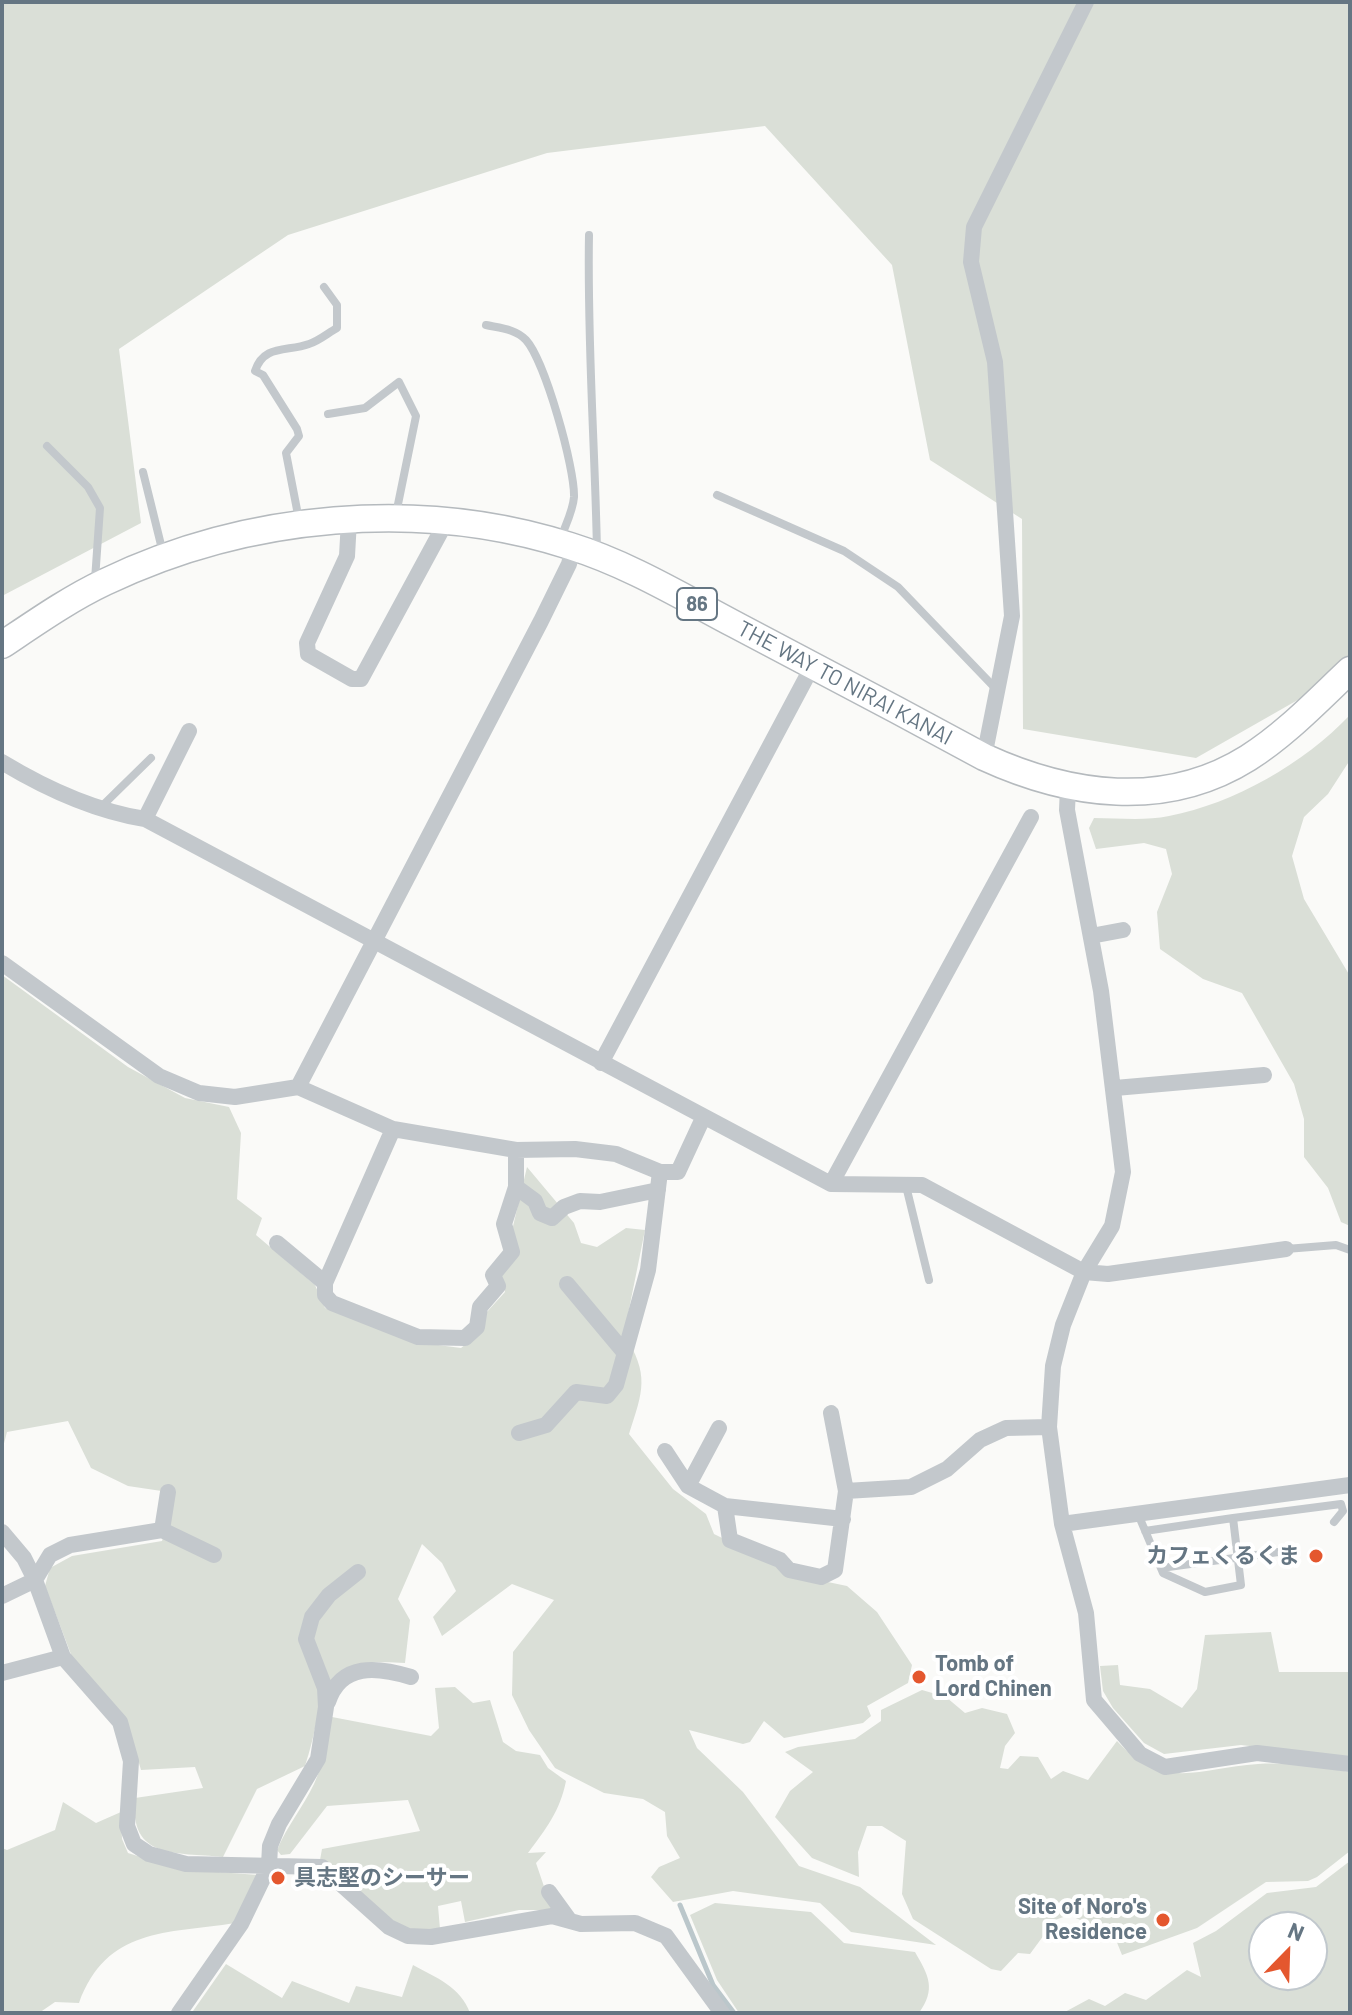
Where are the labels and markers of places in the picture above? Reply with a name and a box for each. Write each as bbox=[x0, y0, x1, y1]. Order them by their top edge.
place label: カフェくるくま bbox=[1146, 1543, 1300, 1569]
marker: カフェくるくま bbox=[1307, 1547, 1325, 1565]
place label: Tomb of Lord Chinen bbox=[935, 1651, 1052, 1702]
marker: Tomb of Lord Chinen bbox=[910, 1668, 928, 1686]
place label: 具志堅のシーサー bbox=[294, 1865, 470, 1891]
marker: 具志堅のシーサー bbox=[269, 1869, 287, 1887]
place label: Site of Noro's Residence bbox=[1018, 1894, 1147, 1946]
marker: Site of Noro's Residence bbox=[1154, 1911, 1172, 1929]

